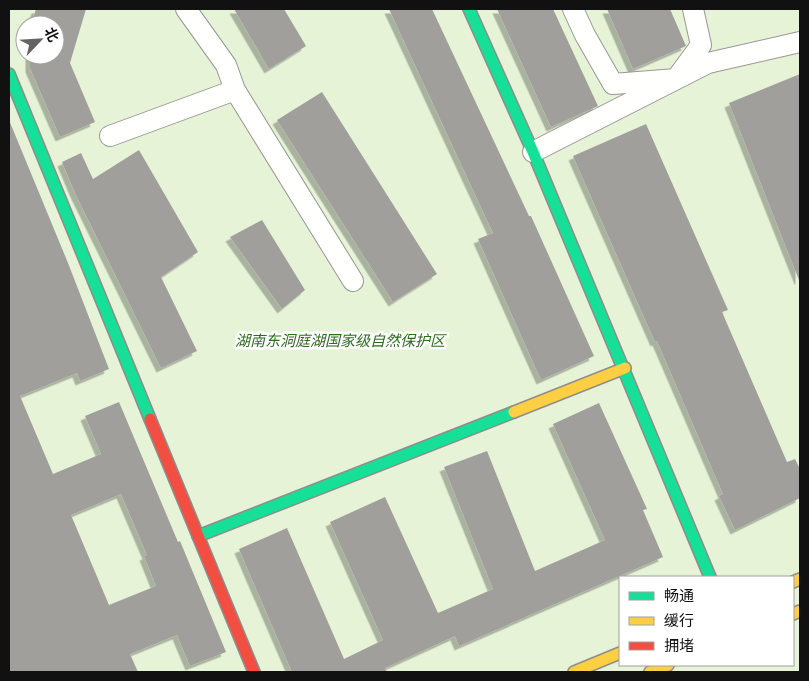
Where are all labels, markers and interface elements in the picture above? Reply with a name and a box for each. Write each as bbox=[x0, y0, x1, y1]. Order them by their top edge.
north arrow bbox=[15, 15, 65, 65]
text: 北 bbox=[41, 25, 62, 45]
park label: 湖南东洞庭湖国家级自然保护区 bbox=[235, 332, 447, 350]
legend bbox=[619, 576, 794, 666]
text: 畅通 bbox=[664, 587, 694, 605]
text: 缓行 bbox=[664, 612, 694, 630]
text: 拥堵 bbox=[664, 637, 694, 655]

